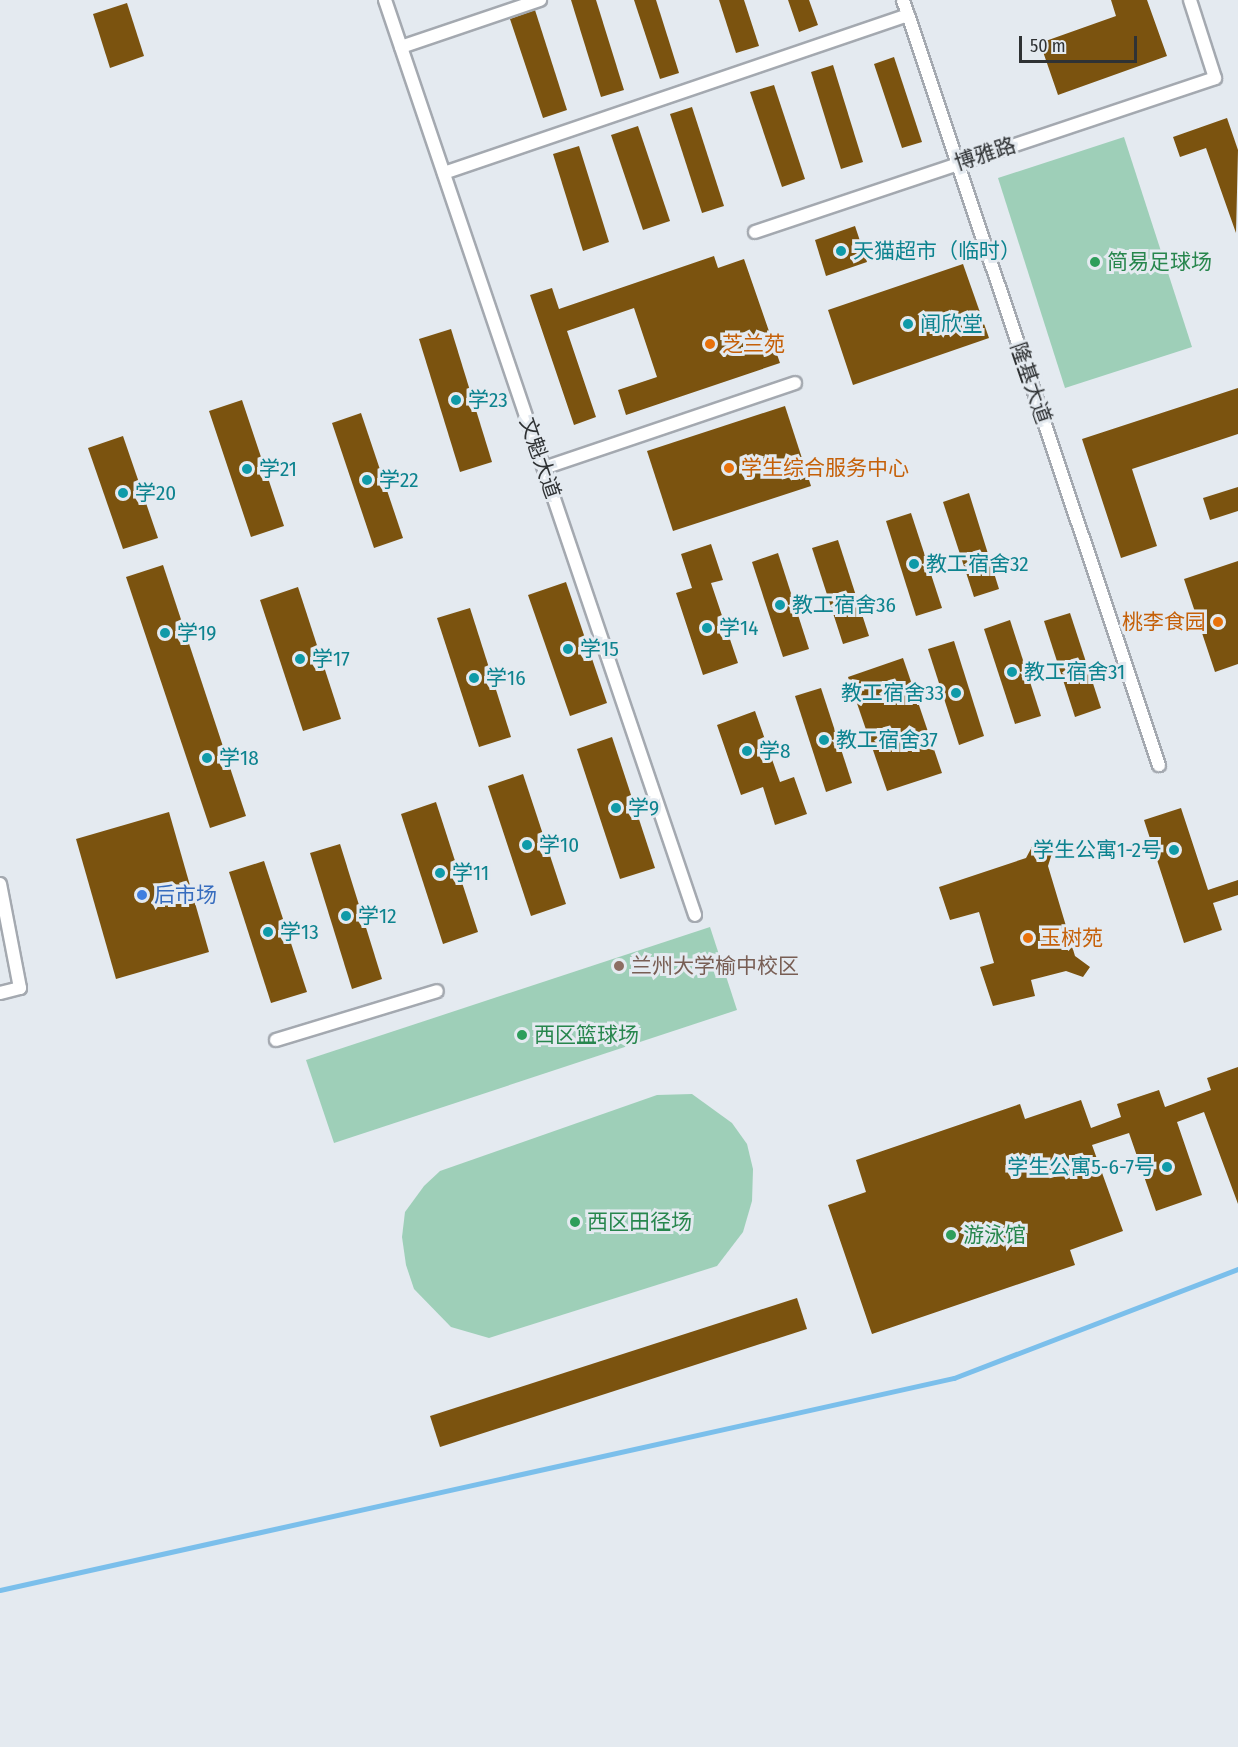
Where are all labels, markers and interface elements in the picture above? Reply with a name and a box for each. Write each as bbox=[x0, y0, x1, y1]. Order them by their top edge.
scale bar bbox=[1022, 24, 1140, 62]
text: 50 m bbox=[1030, 35, 1066, 57]
street label: 博雅路 bbox=[951, 132, 1019, 176]
place label: 天猫超市（临时） bbox=[853, 238, 1021, 264]
marker: 天猫超市（临时） bbox=[834, 244, 848, 258]
place label: 简易足球场 bbox=[1107, 249, 1212, 275]
marker: 简易足球场 bbox=[1088, 255, 1102, 269]
place label: 闻欣堂 bbox=[920, 311, 983, 337]
marker: 闻欣堂 bbox=[901, 317, 915, 331]
place label: 芝兰苑 bbox=[722, 331, 785, 357]
marker: 芝兰苑 bbox=[703, 337, 717, 351]
street label: 隆基大道 bbox=[1005, 339, 1057, 427]
place label: 学23 bbox=[468, 387, 508, 413]
marker: 学23 bbox=[449, 393, 463, 407]
street label: 文魁大道 bbox=[514, 414, 566, 502]
place label: 学生综合服务中心 bbox=[741, 455, 909, 481]
place label: 学21 bbox=[259, 456, 297, 482]
marker: 学生综合服务中心 bbox=[722, 461, 736, 475]
marker: 学21 bbox=[240, 462, 254, 476]
place label: 学22 bbox=[379, 467, 419, 493]
marker: 学22 bbox=[360, 473, 374, 487]
place label: 学20 bbox=[135, 480, 176, 506]
marker: 学20 bbox=[116, 486, 130, 500]
place label: 教工宿舍32 bbox=[926, 551, 1029, 577]
marker: 教工宿舍32 bbox=[907, 557, 921, 571]
place label: 教工宿舍36 bbox=[792, 592, 896, 618]
marker: 教工宿舍36 bbox=[773, 598, 787, 612]
place label: 桃李食园 bbox=[1122, 609, 1206, 635]
place label: 学14 bbox=[719, 615, 758, 641]
marker: 桃李食园 bbox=[1211, 615, 1225, 629]
place label: 学19 bbox=[177, 620, 216, 646]
marker: 学14 bbox=[700, 621, 714, 635]
marker: 学19 bbox=[158, 626, 172, 640]
place label: 学15 bbox=[580, 636, 619, 662]
marker: 学15 bbox=[561, 642, 575, 656]
place label: 学17 bbox=[312, 646, 350, 672]
marker: 学17 bbox=[293, 652, 307, 666]
place label: 教工宿舍31 bbox=[1024, 659, 1125, 685]
place label: 学16 bbox=[486, 665, 526, 691]
marker: 教工宿舍31 bbox=[1005, 665, 1019, 679]
marker: 学16 bbox=[467, 671, 481, 685]
place label: 教工宿舍33 bbox=[841, 680, 944, 706]
marker: 教工宿舍33 bbox=[949, 686, 963, 700]
place label: 教工宿舍37 bbox=[836, 727, 938, 753]
marker: 教工宿舍37 bbox=[817, 733, 831, 747]
place label: 学8 bbox=[759, 738, 790, 764]
marker: 学8 bbox=[740, 744, 754, 758]
place label: 学18 bbox=[219, 745, 259, 771]
marker: 学18 bbox=[200, 751, 214, 765]
place label: 学9 bbox=[628, 795, 659, 821]
marker: 学9 bbox=[609, 801, 623, 815]
place label: 学10 bbox=[539, 832, 579, 858]
place label: 学生公寓1-2号 bbox=[1033, 837, 1162, 863]
marker: 学10 bbox=[520, 838, 534, 852]
marker: 学生公寓1-2号 bbox=[1167, 843, 1181, 857]
place label: 学11 bbox=[452, 860, 489, 886]
marker: 学11 bbox=[433, 866, 447, 880]
place label: 后市场 bbox=[154, 882, 217, 908]
marker: 后市场 bbox=[135, 888, 149, 902]
place label: 学12 bbox=[358, 903, 396, 929]
marker: 学12 bbox=[339, 909, 353, 923]
place label: 学13 bbox=[280, 919, 319, 945]
marker: 学13 bbox=[261, 925, 275, 939]
place label: 玉树苑 bbox=[1040, 925, 1103, 951]
marker: 玉树苑 bbox=[1021, 931, 1035, 945]
place label: 兰州大学榆中校区 bbox=[631, 953, 799, 979]
marker: 兰州大学榆中校区 bbox=[612, 959, 626, 973]
place label: 西区篮球场 bbox=[534, 1022, 639, 1048]
marker: 西区篮球场 bbox=[515, 1028, 529, 1042]
place label: 学生公寓5-6-7号 bbox=[1007, 1154, 1155, 1180]
marker: 学生公寓5-6-7号 bbox=[1160, 1160, 1174, 1174]
place label: 西区田径场 bbox=[587, 1209, 692, 1235]
marker: 西区田径场 bbox=[568, 1215, 582, 1229]
place label: 游泳馆 bbox=[963, 1222, 1026, 1248]
marker: 游泳馆 bbox=[944, 1228, 958, 1242]

